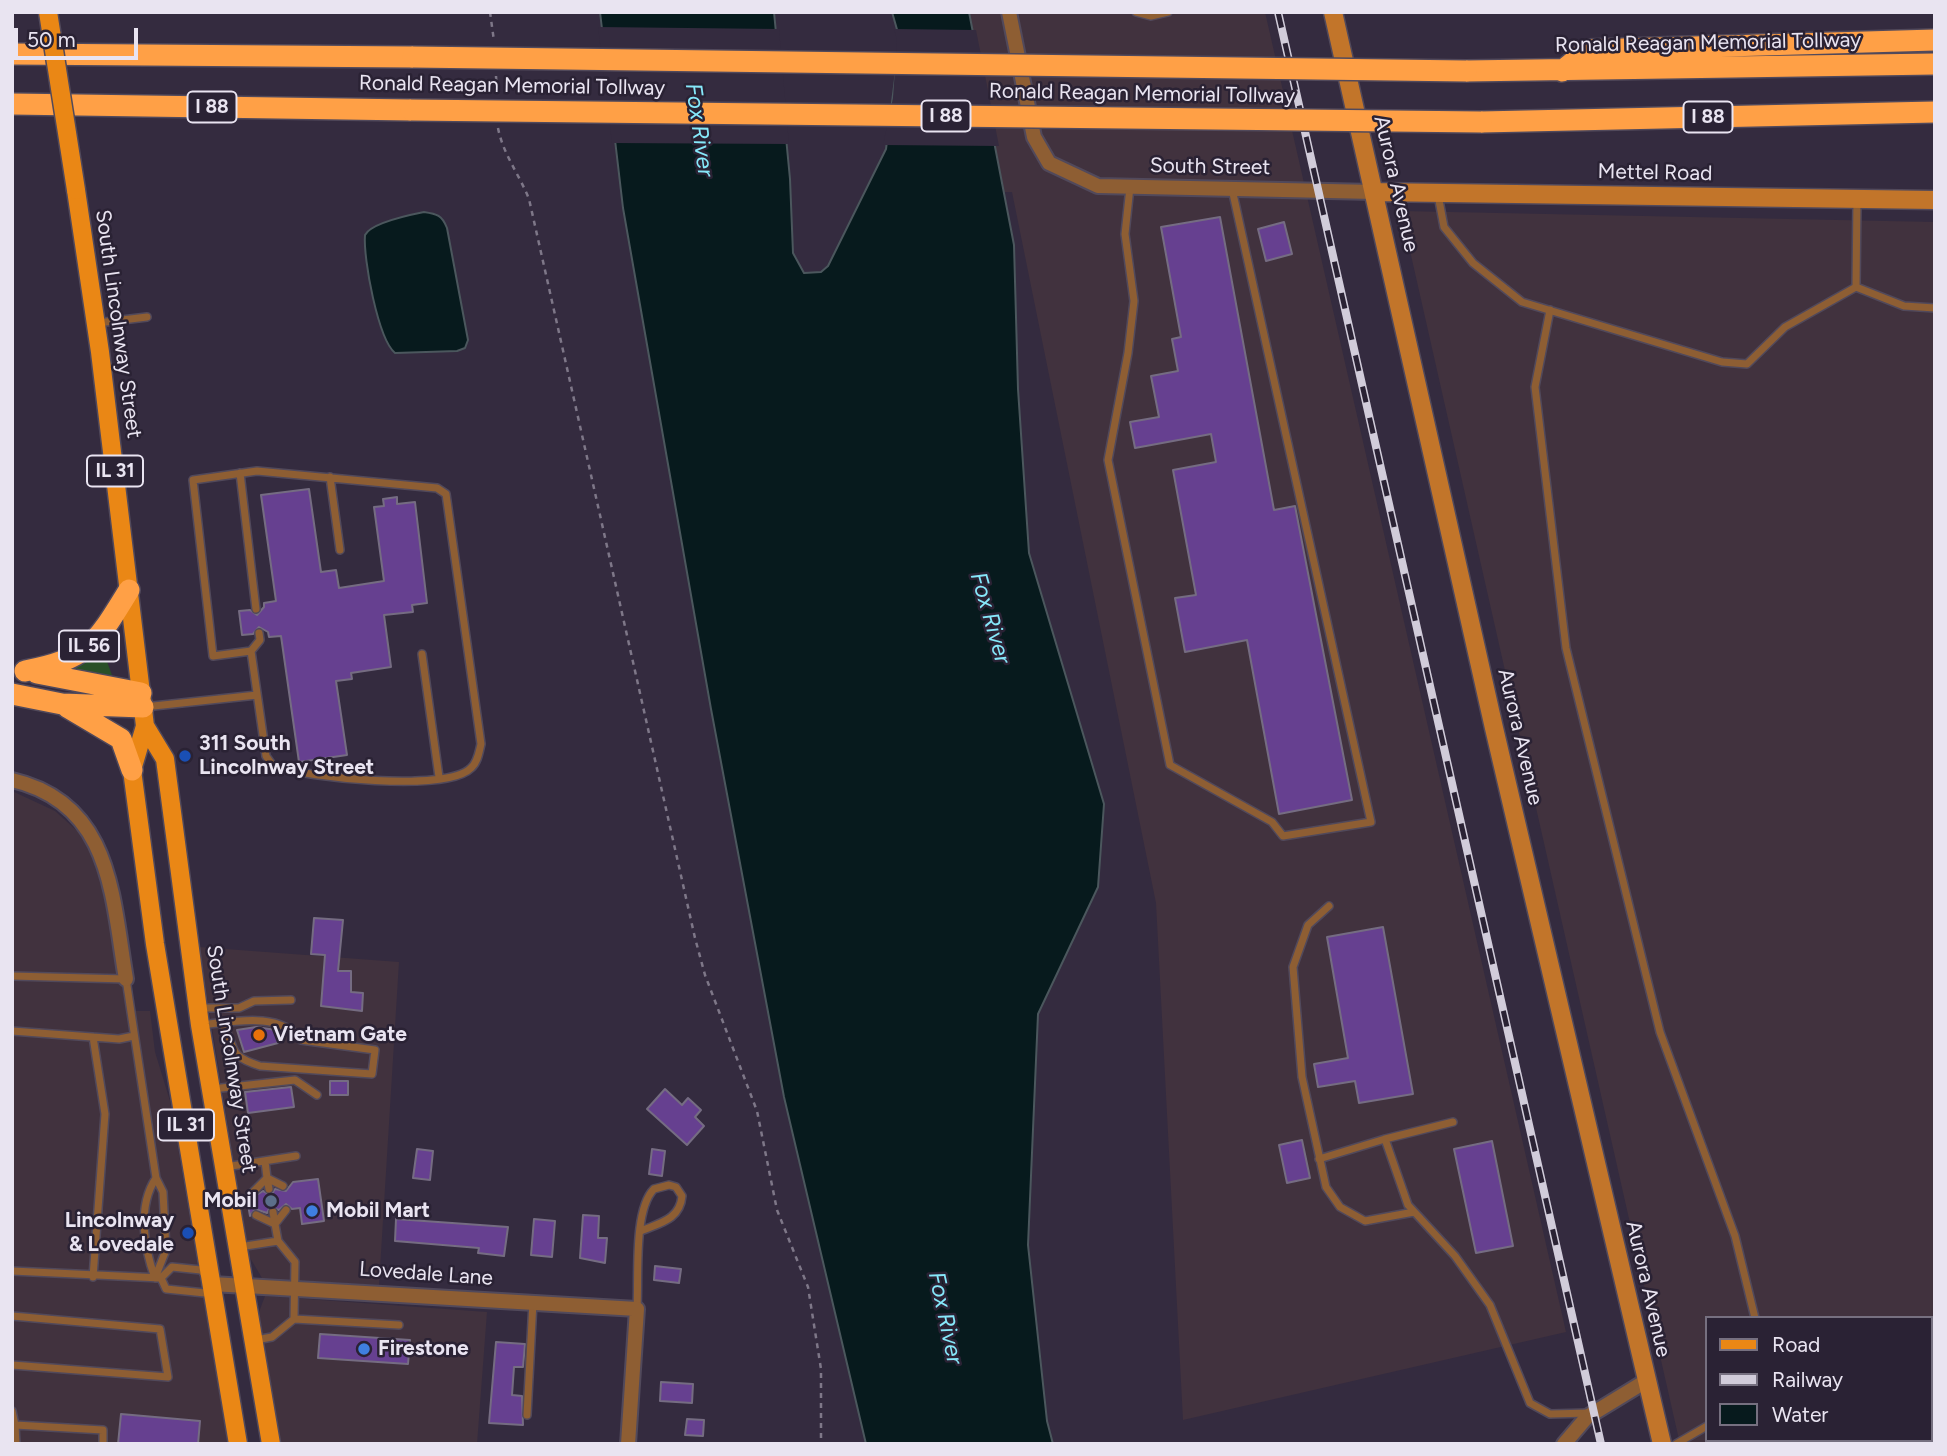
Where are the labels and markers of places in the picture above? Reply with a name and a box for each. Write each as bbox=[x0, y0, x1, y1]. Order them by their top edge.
place label: 311 South Lincolnway Street bbox=[199, 731, 374, 781]
marker: 311 South Lincolnway Street bbox=[177, 748, 193, 764]
place label: Vietnam Gate bbox=[273, 1022, 407, 1048]
marker: Vietnam Gate bbox=[251, 1027, 267, 1043]
place label: Mobil bbox=[204, 1188, 257, 1214]
marker: Mobil bbox=[263, 1193, 279, 1209]
place label: Mobil Mart bbox=[326, 1198, 430, 1224]
marker: Mobil Mart bbox=[304, 1203, 320, 1219]
place label: Lincolnway & Lovedale bbox=[65, 1208, 174, 1258]
marker: Lincolnway & Lovedale bbox=[180, 1225, 196, 1241]
place label: Firestone bbox=[378, 1336, 469, 1362]
marker: Firestone bbox=[356, 1341, 372, 1357]

